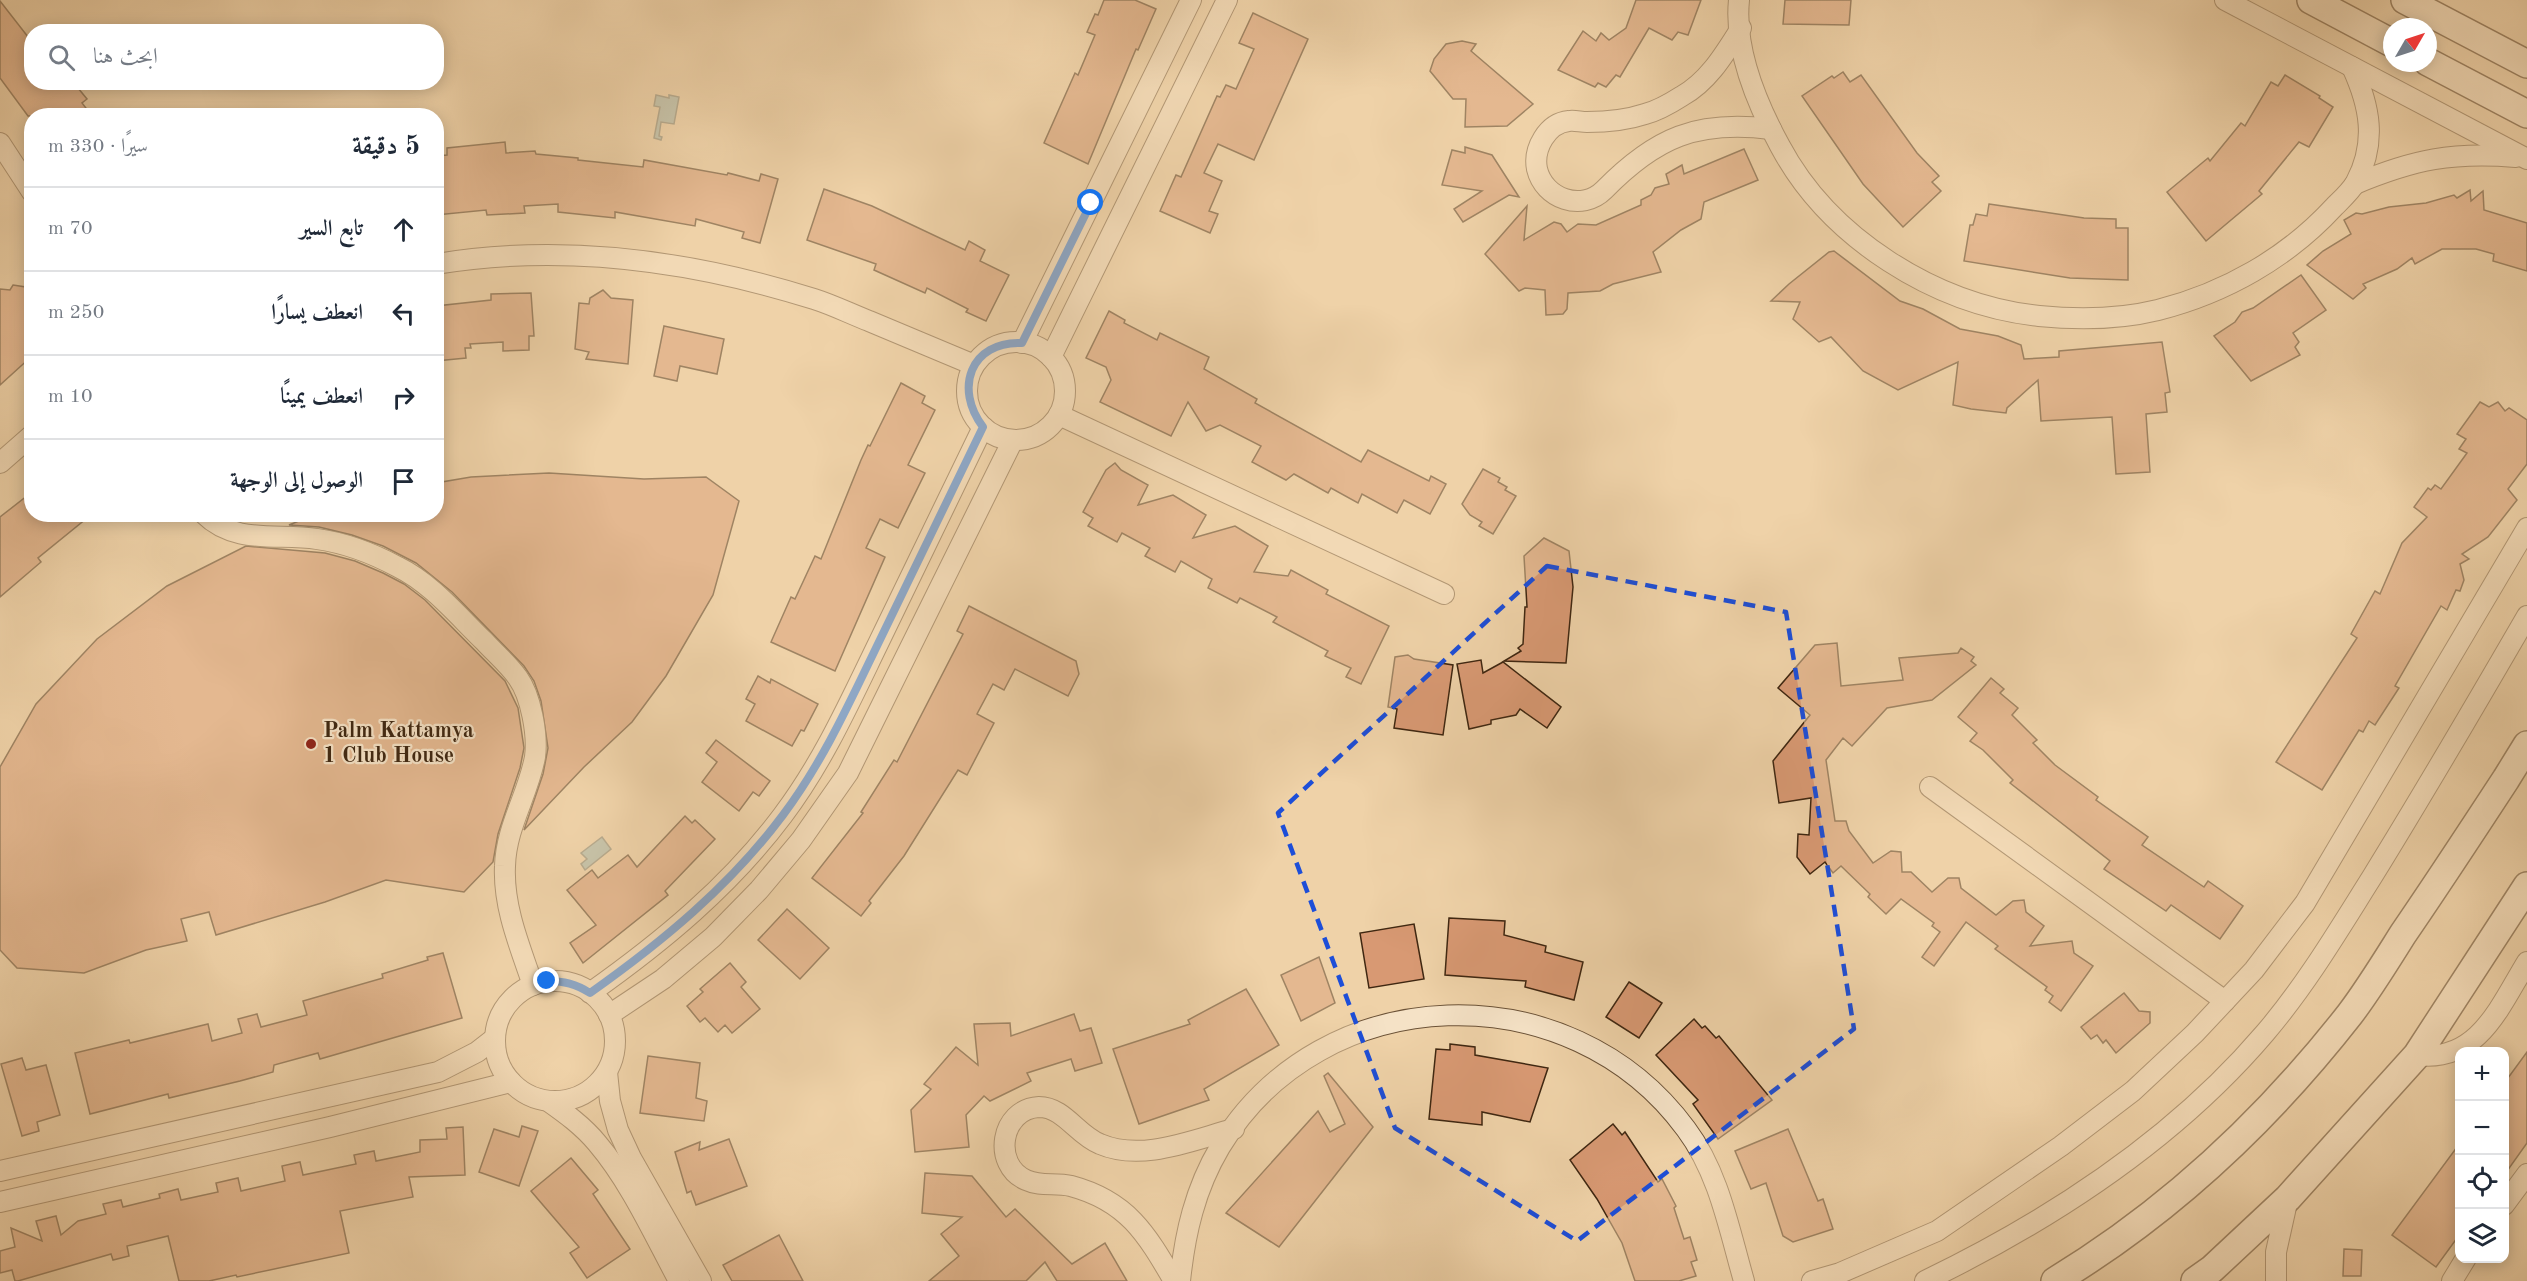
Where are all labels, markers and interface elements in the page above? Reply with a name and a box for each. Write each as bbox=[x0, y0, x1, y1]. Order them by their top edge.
north arrow bbox=[2383, 18, 2437, 72]
search box bbox=[24, 24, 444, 90]
icon: search bbox=[45, 41, 78, 74]
text: ابحث هنا bbox=[93, 46, 158, 68]
text: 5 دقيقة bbox=[352, 134, 420, 160]
text: سيرًا · 330 m bbox=[48, 137, 148, 157]
route start bbox=[1077, 189, 1103, 215]
icon: ahead bbox=[387, 213, 420, 246]
text: تابع السير bbox=[299, 218, 363, 240]
text: 70 m bbox=[48, 219, 93, 239]
icon: left bbox=[387, 297, 420, 330]
text: انعطف يسارًا bbox=[271, 302, 363, 324]
text: 250 m bbox=[48, 303, 104, 323]
icon: right bbox=[387, 381, 420, 414]
text: انعطف يمينًا bbox=[280, 386, 363, 408]
text: 10 m bbox=[48, 387, 93, 407]
icon: arrive bbox=[387, 465, 420, 498]
text: الوصول إلى الوجهة bbox=[230, 470, 363, 492]
place label: Palm Kattamya 1 Club House bbox=[323, 720, 474, 767]
marker: Palm Kattamya 1 Club House bbox=[304, 737, 318, 751]
route end bbox=[533, 967, 559, 993]
map controls bbox=[2455, 1047, 2509, 1263]
button: + bbox=[2455, 1047, 2509, 1101]
button: − bbox=[2455, 1101, 2509, 1155]
button: locate bbox=[2455, 1155, 2509, 1209]
button: layers bbox=[2455, 1209, 2509, 1263]

